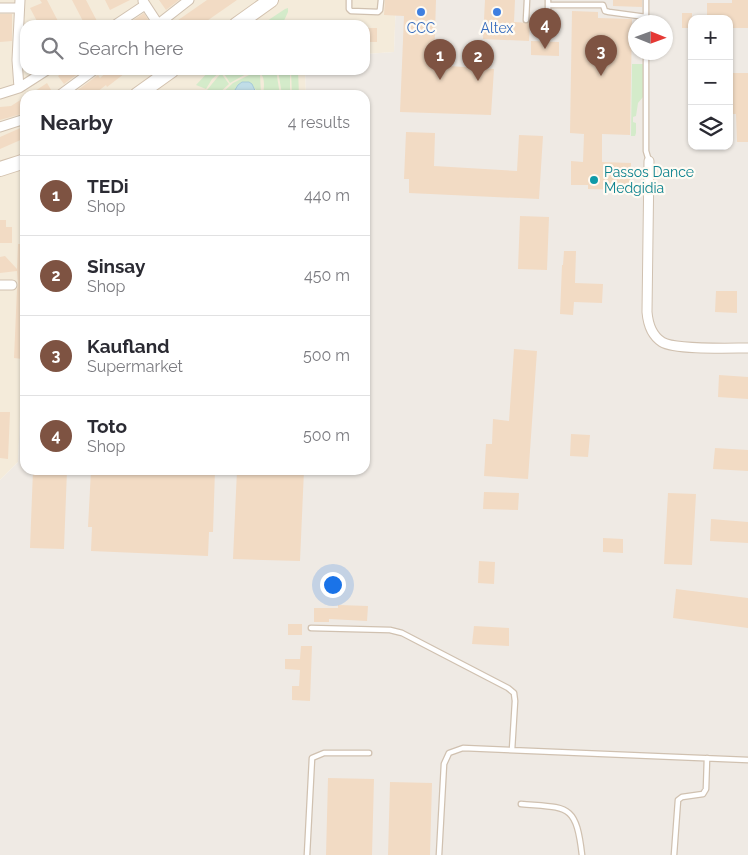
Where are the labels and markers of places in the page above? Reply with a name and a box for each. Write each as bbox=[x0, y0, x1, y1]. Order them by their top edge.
marker: CCC bbox=[415, 6, 427, 18]
marker: Altex bbox=[491, 6, 503, 18]
pin: 4 bbox=[529, 8, 561, 49]
place label: CCC bbox=[407, 20, 436, 36]
place label: Altex bbox=[481, 20, 513, 36]
pin: 3 bbox=[585, 35, 617, 76]
pin: 1 bbox=[424, 39, 456, 80]
pin: 2 bbox=[462, 40, 494, 81]
place label: Passos Dance Medgidia bbox=[604, 164, 694, 196]
marker: Passos Dance Medgidia bbox=[588, 174, 600, 186]

